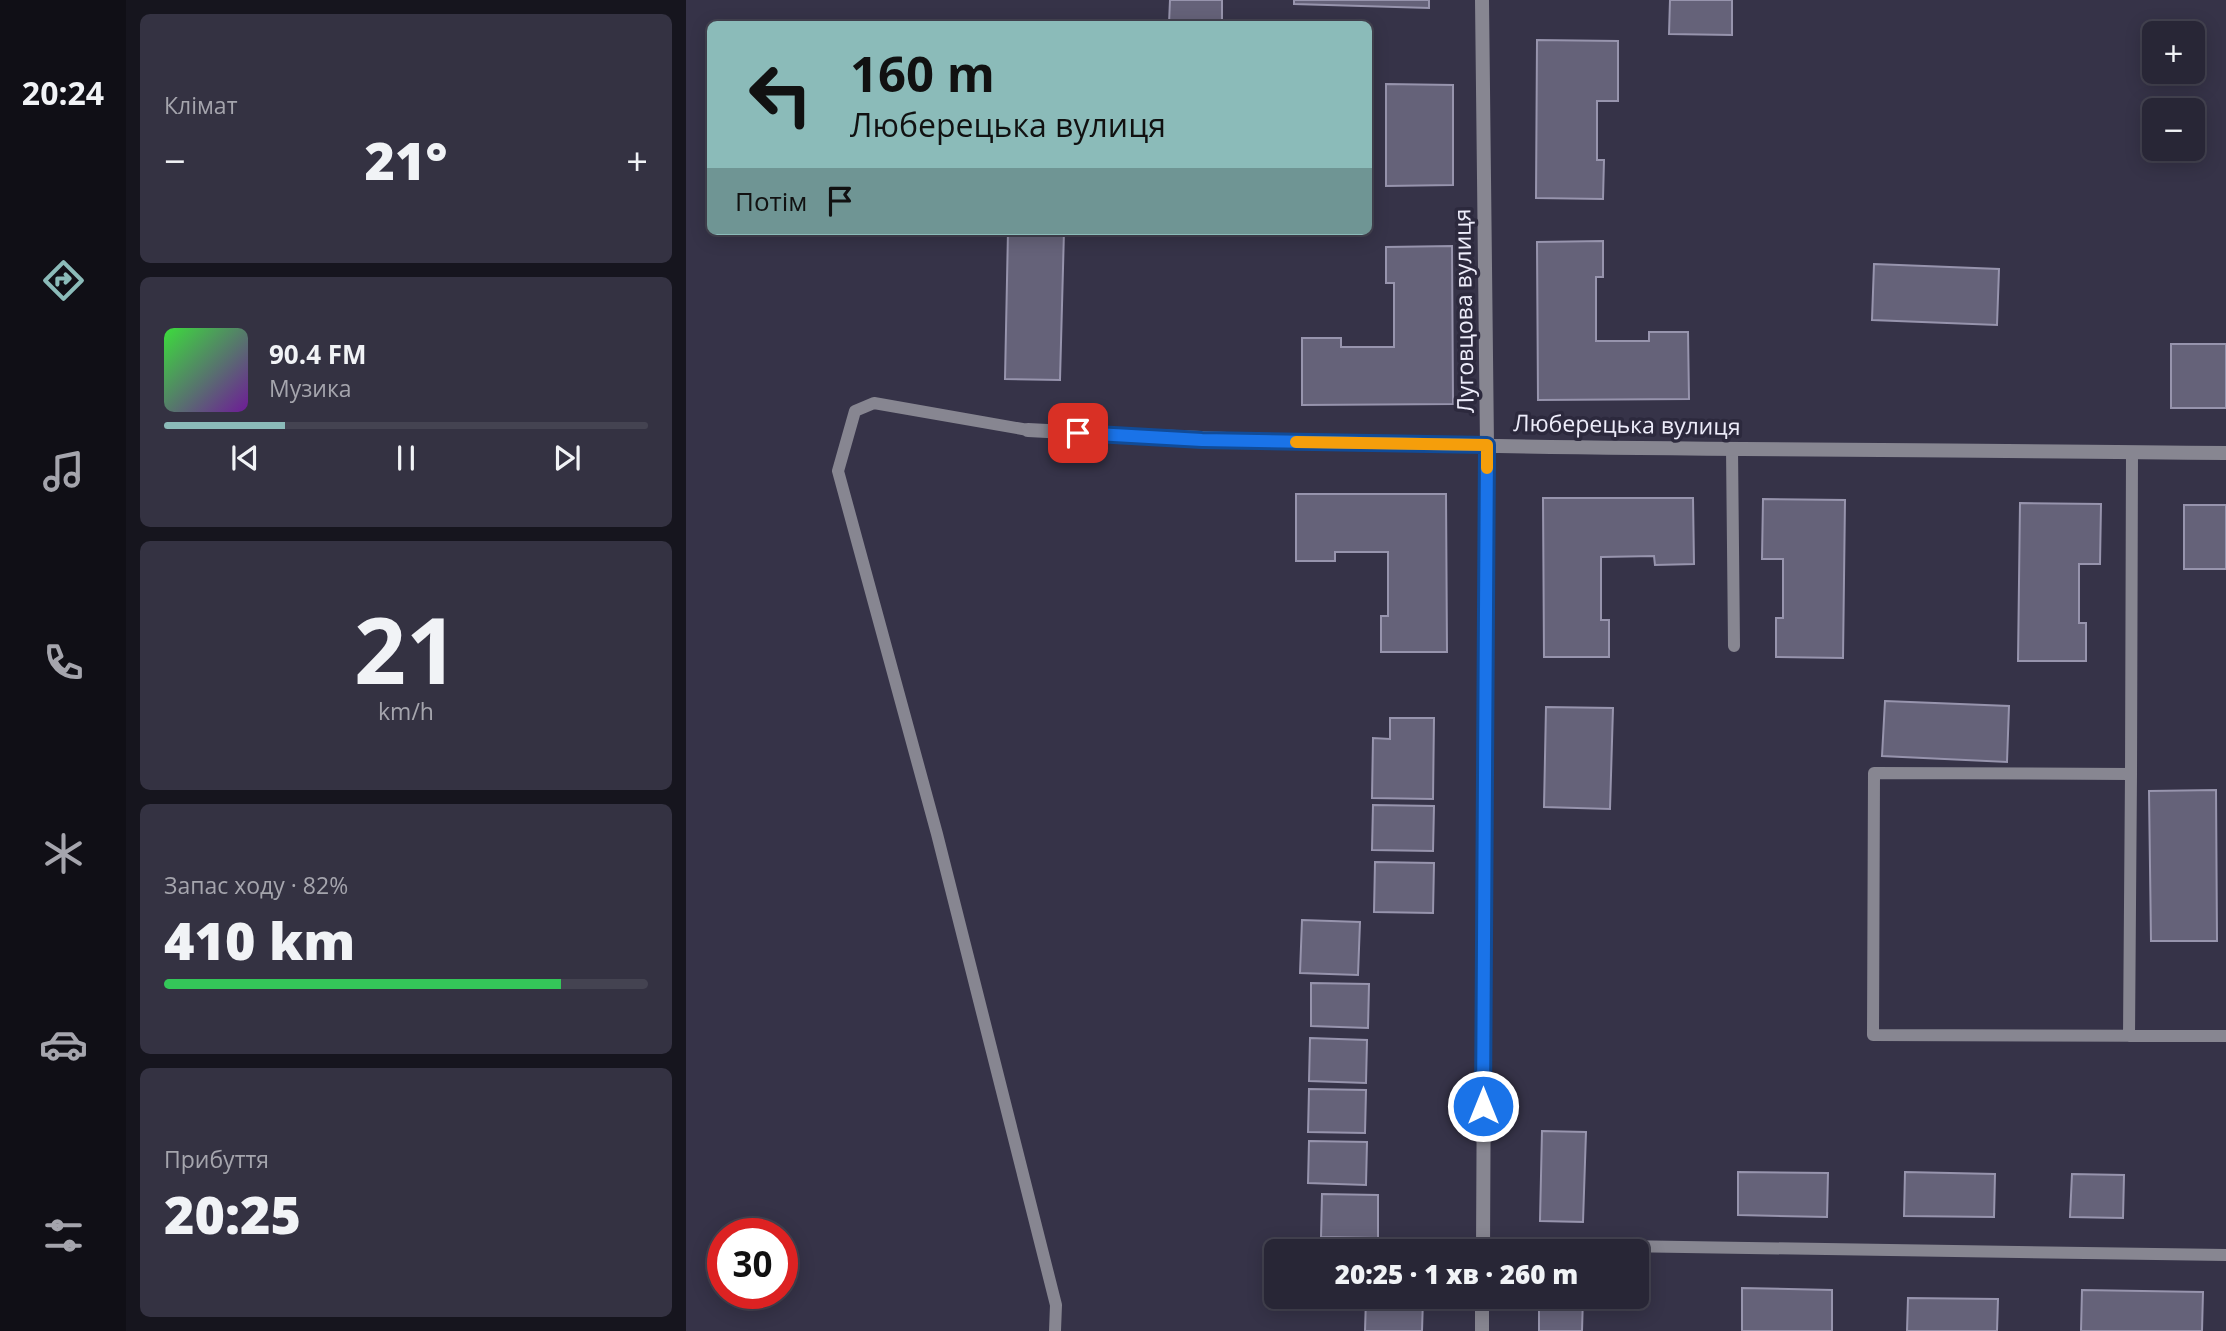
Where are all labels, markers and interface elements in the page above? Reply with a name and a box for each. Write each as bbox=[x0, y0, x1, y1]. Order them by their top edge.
map controls bbox=[2142, 21, 2205, 161]
button: + bbox=[2142, 21, 2205, 84]
text: 160 m bbox=[850, 40, 995, 106]
icon: left bbox=[735, 49, 826, 140]
text: 20:24 bbox=[22, 71, 104, 114]
text: Клімат bbox=[164, 89, 237, 121]
button: − bbox=[2142, 98, 2205, 161]
text: Люберецька вулиця bbox=[850, 103, 1166, 146]
text: 21° bbox=[365, 124, 447, 195]
text: − bbox=[164, 134, 186, 186]
text: + bbox=[626, 134, 648, 186]
icon: arrive bbox=[821, 182, 859, 220]
text: Потім bbox=[735, 183, 807, 219]
street label: Луговцова вулиця bbox=[1445, 208, 1481, 414]
icon: directions bbox=[39, 256, 88, 305]
text: 90.4 FM bbox=[269, 336, 367, 372]
text: Музика bbox=[269, 372, 352, 404]
pin bbox=[1048, 403, 1108, 463]
street label: Люберецька вулиця bbox=[1513, 406, 1741, 442]
icon: arrive bbox=[1059, 414, 1097, 452]
icon: previous bbox=[226, 439, 264, 477]
icon: pause bbox=[387, 439, 425, 477]
icon: next bbox=[548, 439, 586, 477]
icon: music bbox=[39, 447, 88, 496]
text: 21 bbox=[354, 587, 458, 711]
icon: phone bbox=[39, 638, 88, 687]
text: km/h bbox=[378, 695, 434, 727]
icon: climate bbox=[39, 829, 88, 878]
text: Запас ходу · 82% bbox=[164, 869, 348, 901]
text: 410 km bbox=[164, 904, 355, 975]
icon: car bbox=[39, 1020, 88, 1069]
position arrow bbox=[1446, 1069, 1520, 1143]
text: Прибуття bbox=[164, 1143, 269, 1175]
text: 20:25 bbox=[164, 1178, 301, 1249]
icon: filters bbox=[39, 1211, 88, 1260]
speed limit sign: 30 bbox=[707, 1218, 798, 1309]
text: 20:25 · 1 хв · 260 m bbox=[1335, 1256, 1578, 1292]

